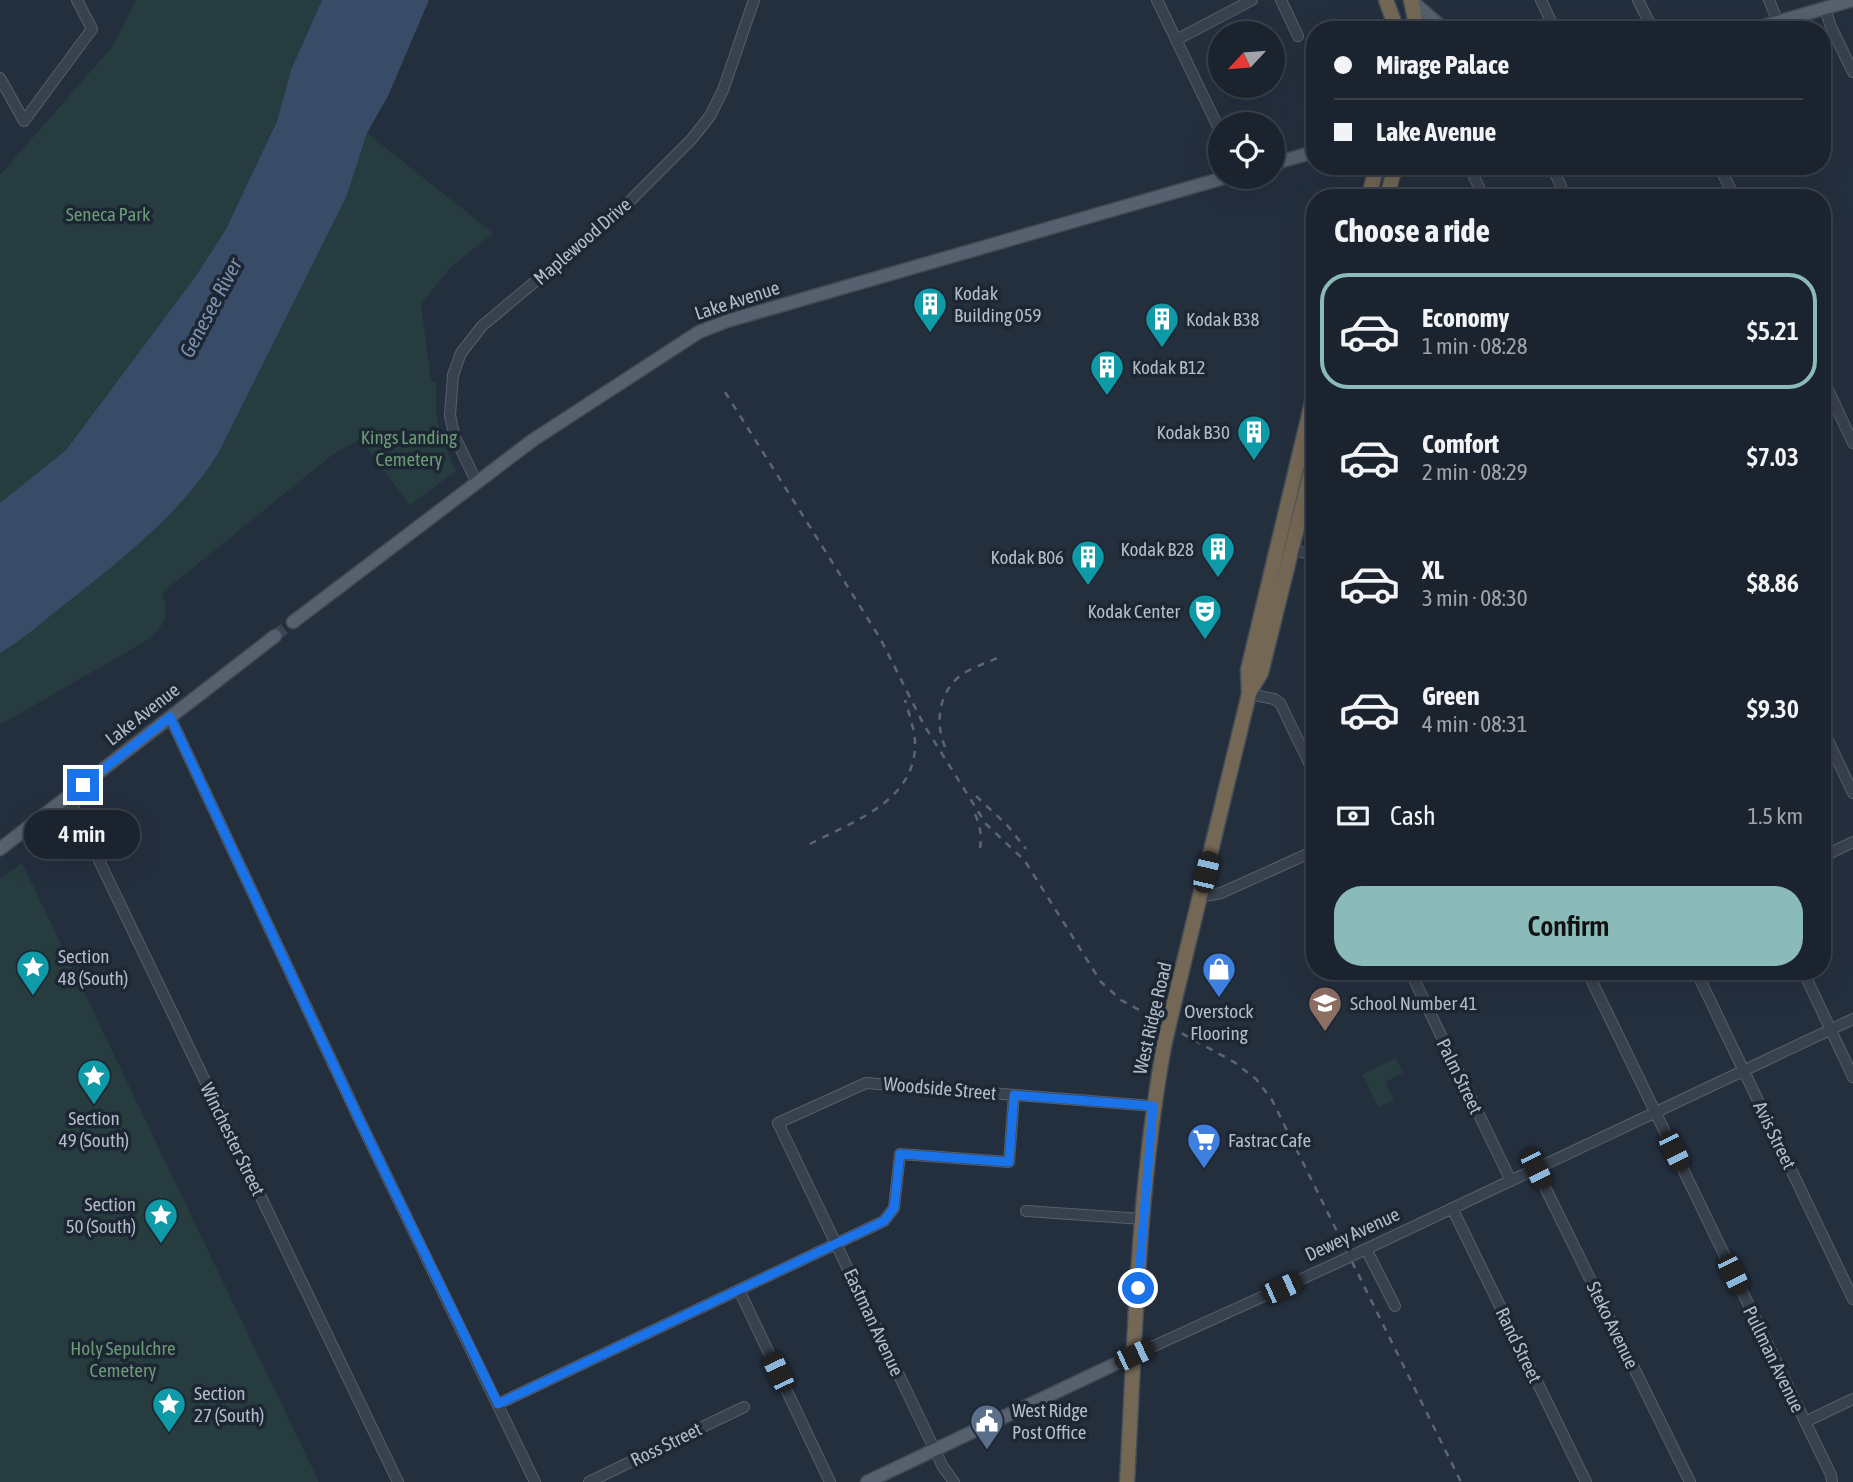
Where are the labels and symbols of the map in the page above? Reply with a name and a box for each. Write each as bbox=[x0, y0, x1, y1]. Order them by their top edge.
north arrow bbox=[1208, 21, 1284, 98]
street label: Maplewood Drive bbox=[529, 193, 635, 289]
park label: Seneca Park bbox=[66, 203, 151, 225]
water label: Genesee River bbox=[174, 253, 247, 361]
street label: Lake Avenue bbox=[692, 276, 782, 324]
place label: Kodak Building 059 bbox=[954, 282, 1042, 326]
building icon: Kodak Building 059 bbox=[911, 285, 949, 334]
building icon: Kodak B38 bbox=[1143, 300, 1181, 349]
place label: Kodak B38 bbox=[1186, 308, 1260, 330]
building icon: Kodak B12 bbox=[1088, 348, 1126, 397]
place label: Kodak B12 bbox=[1132, 356, 1206, 378]
building icon: Kodak B30 bbox=[1235, 413, 1273, 462]
place label: Kodak B30 bbox=[1156, 421, 1230, 443]
park label: Kings Landing Cemetery bbox=[361, 426, 458, 470]
building icon: Kodak B28 bbox=[1199, 530, 1237, 579]
building icon: Kodak B06 bbox=[1069, 538, 1107, 587]
place label: Kodak B28 bbox=[1120, 538, 1194, 560]
place label: Kodak B06 bbox=[990, 546, 1064, 568]
theatre icon: Kodak Center bbox=[1186, 592, 1224, 641]
place label: Kodak Center bbox=[1087, 600, 1180, 622]
street label: Lake Avenue bbox=[101, 678, 183, 750]
route end bbox=[67, 769, 99, 801]
callout: 4 min bbox=[25, 810, 141, 858]
car bbox=[1192, 849, 1221, 895]
place label: Section 48 (South) bbox=[58, 945, 128, 989]
place icon: Section 48 (South) bbox=[14, 948, 52, 997]
shop icon: Overstock Flooring bbox=[1200, 950, 1238, 999]
street label: West Ridge Road bbox=[1128, 960, 1176, 1076]
school or university icon: School Number 41 bbox=[1306, 984, 1344, 1033]
place label: School Number 41 bbox=[1350, 992, 1478, 1014]
place label: Overstock Flooring bbox=[1184, 1000, 1254, 1044]
street label: Palm Street bbox=[1432, 1035, 1488, 1117]
place icon: Section 49 (South) bbox=[75, 1057, 113, 1106]
street label: Woodside Street bbox=[883, 1072, 997, 1104]
street label: Winchester Street bbox=[196, 1079, 270, 1199]
street label: Avis Street bbox=[1749, 1098, 1801, 1172]
place label: Section 49 (South) bbox=[59, 1107, 129, 1151]
supermarket icon: Fastrac Cafe bbox=[1185, 1121, 1223, 1170]
car bbox=[1656, 1128, 1693, 1174]
place label: Fastrac Cafe bbox=[1228, 1129, 1311, 1151]
car bbox=[1518, 1146, 1555, 1192]
place label: Section 50 (South) bbox=[66, 1193, 136, 1237]
place icon: Section 50 (South) bbox=[142, 1196, 180, 1245]
street label: Dewey Avenue bbox=[1301, 1203, 1403, 1265]
car bbox=[1715, 1251, 1752, 1297]
street label: Eastman Avenue bbox=[840, 1265, 908, 1379]
car bbox=[1259, 1270, 1306, 1306]
route start bbox=[1122, 1272, 1154, 1304]
street label: Steko Avenue bbox=[1583, 1278, 1643, 1372]
street label: Pullman Avenue bbox=[1739, 1302, 1809, 1416]
street label: Rand Street bbox=[1491, 1304, 1547, 1386]
park label: Holy Sepulchre Cemetery bbox=[70, 1337, 176, 1381]
car bbox=[1111, 1337, 1158, 1373]
car bbox=[760, 1349, 797, 1395]
place label: Section 27 (South) bbox=[194, 1382, 264, 1426]
place icon: Section 27 (South) bbox=[150, 1385, 188, 1434]
place label: West Ridge Post Office bbox=[1012, 1399, 1088, 1443]
public building icon: West Ridge Post Office bbox=[968, 1402, 1006, 1451]
street label: Ross Street bbox=[627, 1417, 705, 1471]

